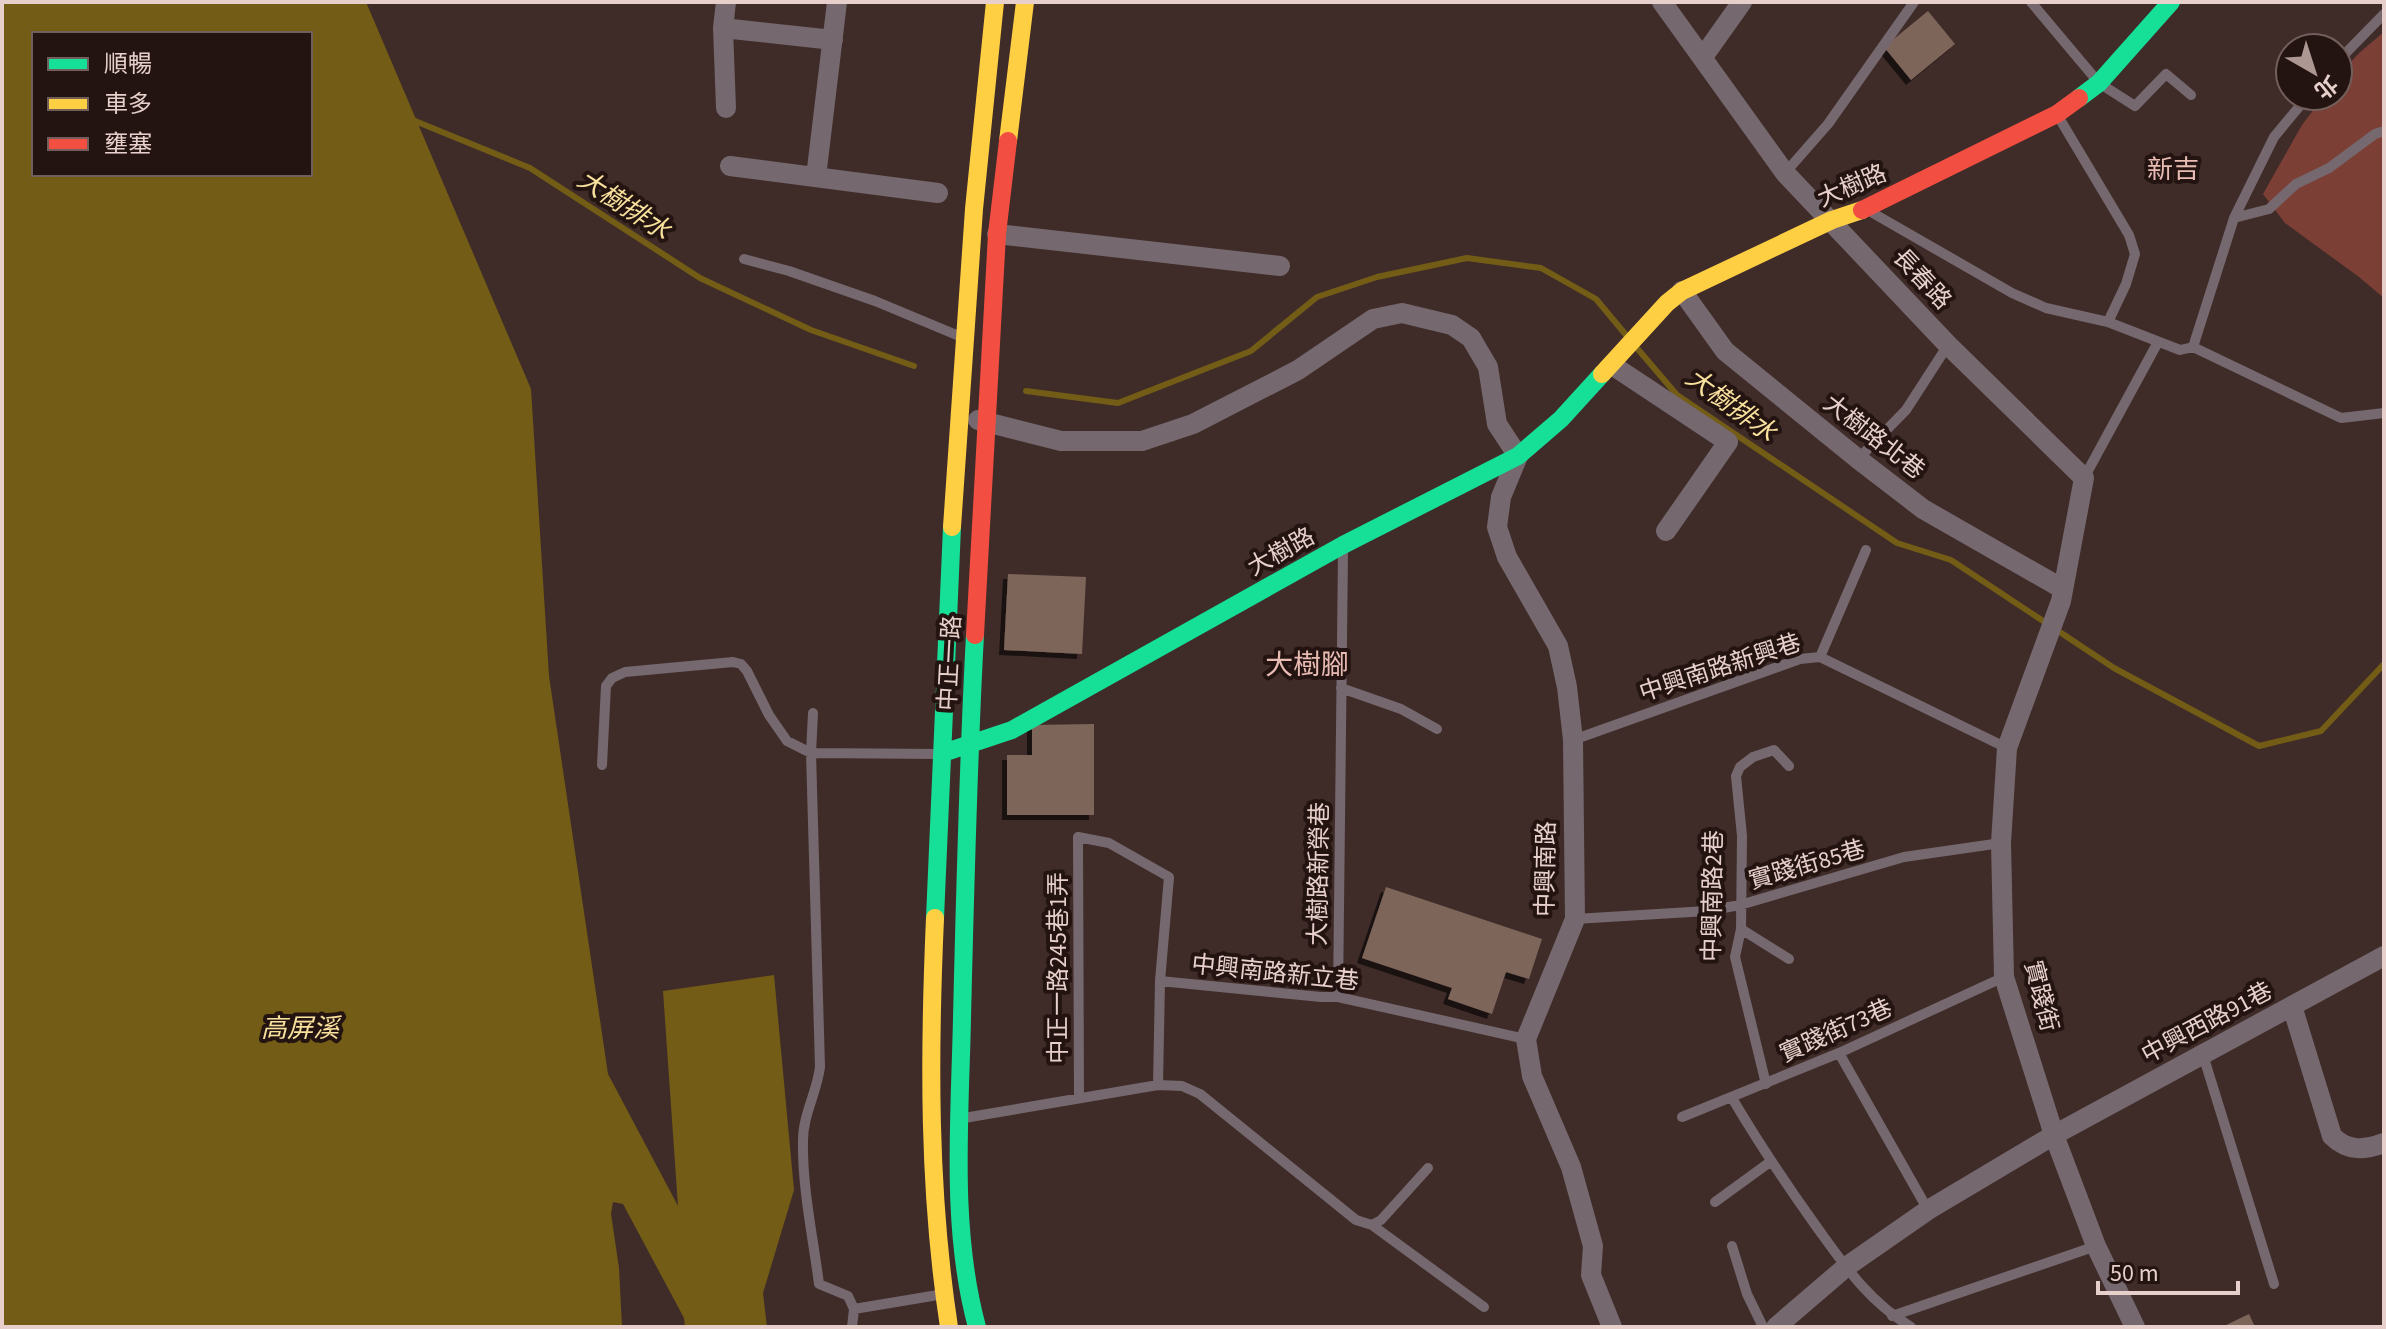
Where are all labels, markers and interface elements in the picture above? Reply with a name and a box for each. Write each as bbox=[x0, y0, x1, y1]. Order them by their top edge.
legend bbox=[32, 32, 312, 176]
north arrow bbox=[2274, 32, 2354, 112]
text: 順暢 bbox=[104, 47, 152, 82]
text: 北 bbox=[2307, 67, 2345, 106]
text: 車多 bbox=[104, 87, 152, 122]
text: 壅塞 bbox=[104, 127, 152, 162]
district label: 新吉 bbox=[2147, 151, 2199, 188]
street label: 大樹路 bbox=[1812, 156, 1892, 216]
water label: 大樹排水 bbox=[570, 161, 679, 249]
street label: 長春路 bbox=[1885, 241, 1959, 317]
water label: 大樹排水 bbox=[1678, 359, 1785, 451]
street label: 大樹路北巷 bbox=[1816, 386, 1932, 488]
street label: 大樹路 bbox=[1241, 519, 1321, 585]
street label: 中正一路 bbox=[930, 614, 970, 712]
street label: 中興南路新興巷 bbox=[1635, 625, 1805, 711]
district label: 大樹腳 bbox=[1265, 645, 1349, 685]
street label: 大樹路新榮巷 bbox=[1300, 802, 1338, 946]
street label: 中興南路 bbox=[1528, 821, 1564, 917]
street label: 中興南路2巷 bbox=[1694, 830, 1732, 962]
street label: 實踐街85巷 bbox=[1745, 832, 1869, 898]
street label: 中正一路245巷1弄 bbox=[1041, 872, 1076, 1064]
street label: 中興南路新立巷 bbox=[1190, 947, 1360, 999]
street label: 實踐街 bbox=[2015, 957, 2067, 1035]
street label: 中興西路91巷 bbox=[2135, 974, 2279, 1072]
street label: 實踐街73巷 bbox=[1774, 991, 1898, 1071]
water label: 高屏溪 bbox=[261, 1010, 343, 1047]
scale bar bbox=[2098, 1245, 2238, 1295]
text: 50 m bbox=[2110, 1256, 2159, 1291]

